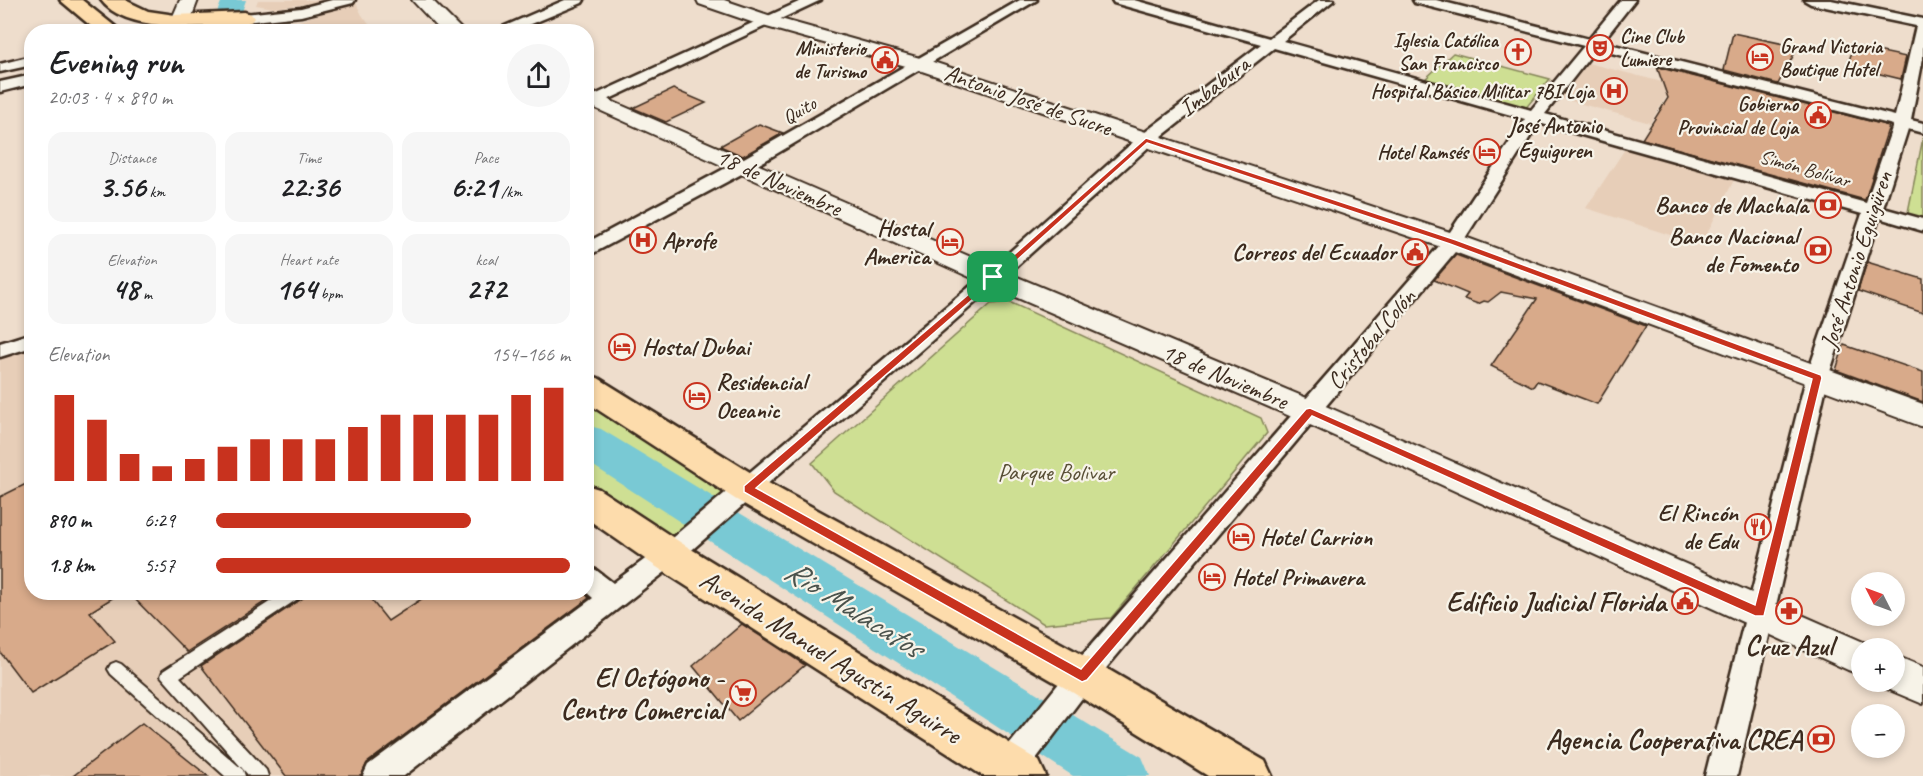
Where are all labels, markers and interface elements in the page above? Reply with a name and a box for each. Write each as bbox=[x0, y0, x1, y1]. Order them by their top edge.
place label: Cine Club Lumiere bbox=[1620, 24, 1686, 72]
place label: Iglesia Católica San Francisco bbox=[1393, 28, 1500, 76]
theatre icon: Cine Club Lumiere bbox=[1585, 33, 1615, 63]
place label: Grand Victoria Boutique Hotel bbox=[1780, 34, 1884, 82]
place label: Ministerio de Turismo bbox=[794, 36, 868, 84]
church icon: Iglesia Católica San Francisco bbox=[1503, 37, 1533, 67]
text: Evening run bbox=[48, 41, 183, 83]
hotel icon: Grand Victoria Boutique Hotel bbox=[1745, 42, 1775, 72]
button: share bbox=[507, 44, 570, 107]
public building icon: Ministerio de Turismo bbox=[870, 45, 900, 75]
street label: Imbabura bbox=[1173, 48, 1257, 123]
street label: Antonio José de Sucre bbox=[941, 57, 1117, 143]
hospital icon: Hospital Básico Militar 7BI Loja bbox=[1599, 76, 1629, 106]
place label: Hospital Básico Militar 7BI Loja bbox=[1371, 79, 1596, 104]
text: 20:03 · 4 × 890 m bbox=[48, 85, 172, 110]
street label: Quito bbox=[778, 90, 821, 130]
place label: Gobierno Provincial de Loja bbox=[1677, 92, 1800, 140]
public building icon: Gobierno Provincial de Loja bbox=[1803, 100, 1833, 130]
district label: José Antonio Eguiguren bbox=[1506, 112, 1604, 165]
hotel icon: Hotel Ramsés bbox=[1472, 137, 1502, 167]
place label: Hotel Ramsés bbox=[1377, 140, 1470, 165]
street label: 18 de Noviembre bbox=[712, 141, 848, 224]
street label: Simón Bolívar bbox=[1757, 144, 1855, 194]
text: Distance bbox=[108, 148, 156, 168]
text: Time bbox=[297, 148, 321, 168]
text: Pace bbox=[474, 148, 498, 168]
street label: José Antonio Eguigüren bbox=[1813, 167, 1899, 354]
text: 3.56 bbox=[99, 168, 146, 206]
text: 22:36 bbox=[279, 168, 339, 206]
text: 6:21 bbox=[450, 168, 497, 206]
text: km bbox=[146, 182, 165, 202]
text: /km bbox=[497, 182, 522, 202]
place label: Banco de Machala bbox=[1655, 190, 1810, 220]
bank icon: Banco de Machala bbox=[1813, 190, 1843, 220]
place label: Hostal America bbox=[863, 213, 935, 271]
place label: Banco Nacional de Fomento bbox=[1669, 221, 1803, 279]
hospital icon: Aprofe bbox=[628, 225, 658, 255]
place label: Aprofe bbox=[662, 225, 718, 255]
hotel icon: Hostal America bbox=[935, 227, 965, 257]
bank icon: Banco Nacional de Fomento bbox=[1803, 235, 1833, 265]
place label: Correos del Ecuador bbox=[1232, 237, 1398, 267]
public building icon: Correos del Ecuador bbox=[1400, 237, 1430, 267]
text: Elevation bbox=[107, 250, 157, 270]
text: Heart rate bbox=[280, 250, 338, 270]
text: kcal bbox=[475, 250, 497, 270]
pin bbox=[967, 251, 1018, 302]
icon: arrive bbox=[976, 260, 1009, 293]
text: 48 bbox=[112, 270, 139, 308]
text: 164 bbox=[276, 270, 317, 308]
text: 272 bbox=[466, 270, 506, 308]
street label: Cristobal Colón bbox=[1320, 282, 1423, 396]
text: m bbox=[139, 284, 152, 304]
text: bpm bbox=[317, 284, 342, 304]
hotel icon: Hostal Dubai bbox=[607, 332, 637, 362]
place label: Hostal Dubai bbox=[642, 332, 753, 362]
street label: 18 de Noviembre bbox=[1158, 336, 1294, 417]
text: Elevation bbox=[48, 342, 110, 367]
text: 154–166 m bbox=[491, 342, 570, 367]
place label: Residencial Oceanic bbox=[716, 367, 811, 425]
hotel icon: Residencial Oceanic bbox=[682, 381, 712, 411]
park label: Parque Bolivar bbox=[998, 457, 1117, 487]
place label: El Rincón de Edu bbox=[1658, 498, 1740, 556]
text: 890 m bbox=[48, 508, 91, 533]
text: 6:29 bbox=[144, 508, 175, 533]
restaurant icon: El Rincón de Edu bbox=[1743, 512, 1773, 542]
hotel icon: Hotel Carrion bbox=[1226, 522, 1256, 552]
place label: Hotel Carrion bbox=[1260, 522, 1373, 552]
water label: Rio Malacatos bbox=[777, 550, 935, 670]
text: 1.8 km bbox=[48, 553, 95, 578]
text: 5:57 bbox=[144, 553, 175, 578]
street label: Avenida Manuel Agustín Aguirre bbox=[693, 562, 970, 752]
hotel icon: Hotel Primavera bbox=[1197, 562, 1227, 592]
place label: Hotel Primavera bbox=[1232, 562, 1366, 592]
north arrow bbox=[1851, 572, 1905, 626]
map controls bbox=[1851, 572, 1905, 758]
place label: Edificio Judicial Florida bbox=[1446, 584, 1669, 619]
public building icon: Edificio Judicial Florida bbox=[1670, 586, 1700, 616]
pharmacy icon: Cruz Azul bbox=[1774, 596, 1804, 626]
place label: Cruz Azul bbox=[1745, 628, 1839, 663]
button: + bbox=[1851, 638, 1905, 692]
place label: El Octógono - Centro Comercial bbox=[560, 660, 730, 727]
supermarket icon: El Octógono - Centro Comercial bbox=[728, 678, 758, 708]
button: − bbox=[1851, 704, 1905, 758]
place label: Agencia Cooperativa CREA bbox=[1546, 722, 1804, 757]
bank icon: Agencia Cooperativa CREA bbox=[1806, 724, 1836, 754]

